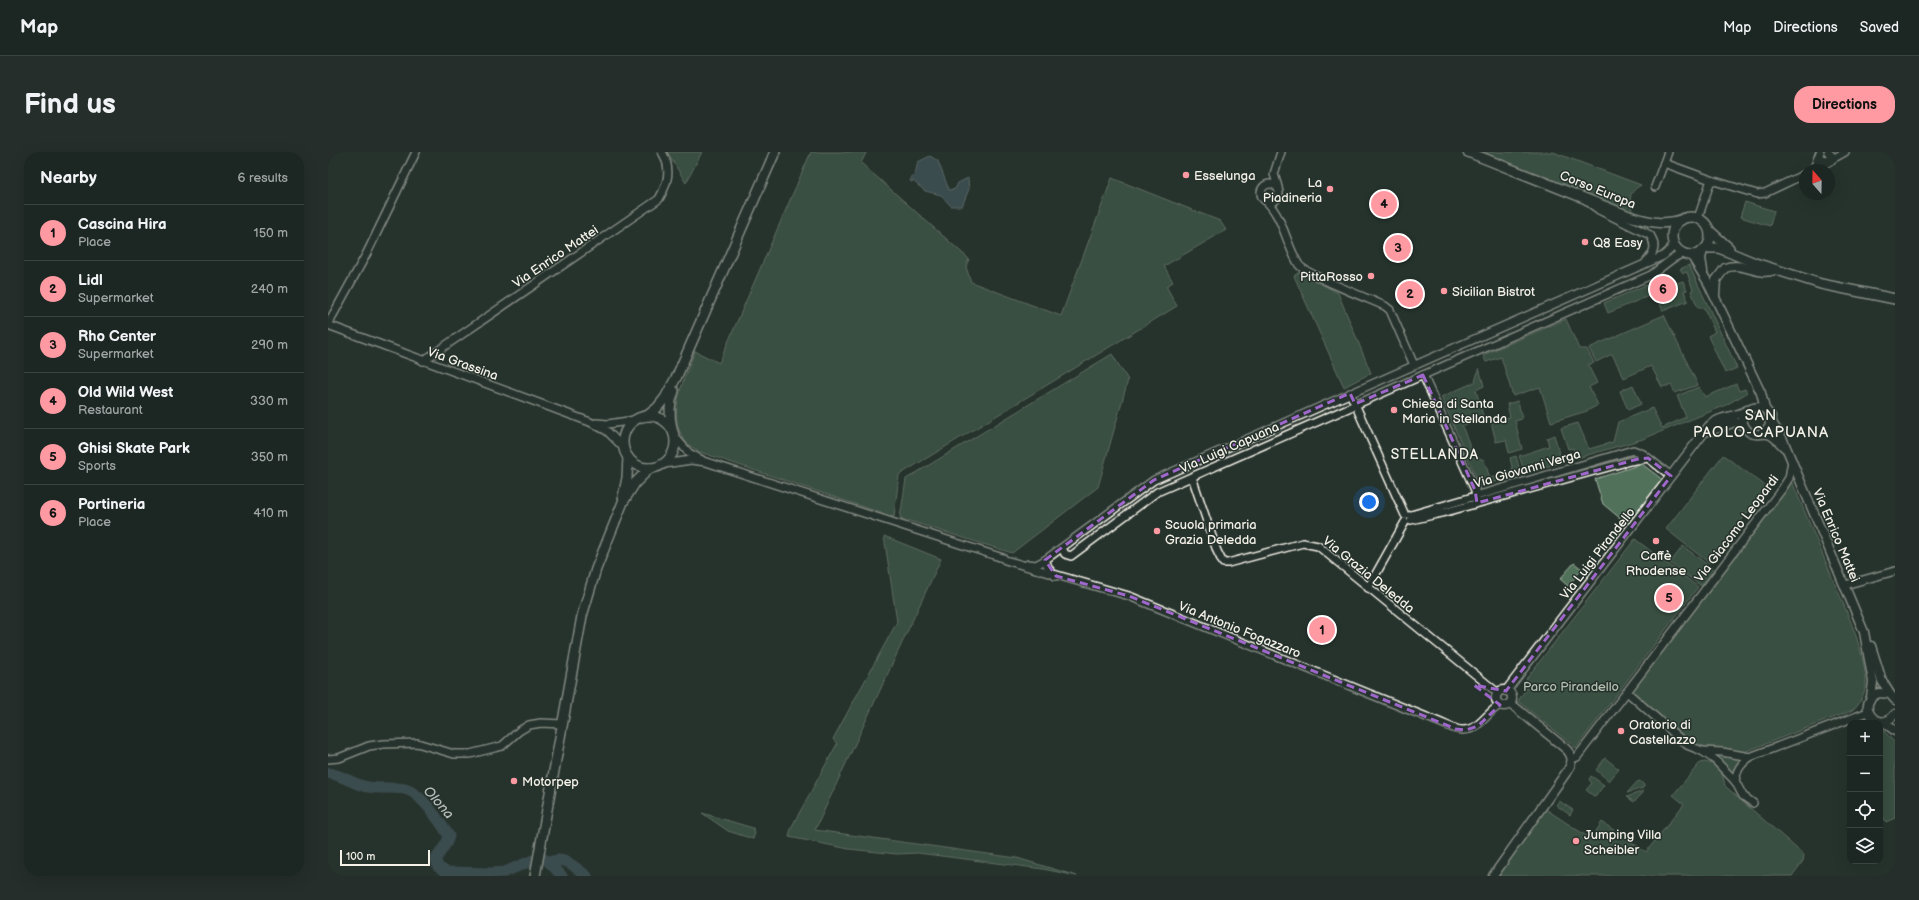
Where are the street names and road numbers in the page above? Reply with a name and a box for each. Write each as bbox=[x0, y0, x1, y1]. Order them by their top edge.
street label: Corso Europa bbox=[1557, 167, 1638, 212]
street label: Via Enrico Mattei bbox=[510, 222, 602, 292]
street label: Via Grassina bbox=[425, 344, 500, 384]
street label: Via Luigi Capuana bbox=[1177, 419, 1282, 477]
street label: Via Giovanni Verga bbox=[1472, 446, 1583, 492]
street label: Via Giacomo Leopardi bbox=[1691, 472, 1782, 585]
street label: Via Enrico Mattei bbox=[1809, 486, 1863, 585]
street label: Via Luigi Pirandello bbox=[1557, 504, 1639, 603]
street label: Via Grazia Deledda bbox=[1319, 533, 1417, 617]
street label: Via Antonio Fogazzaro bbox=[1176, 598, 1303, 662]

